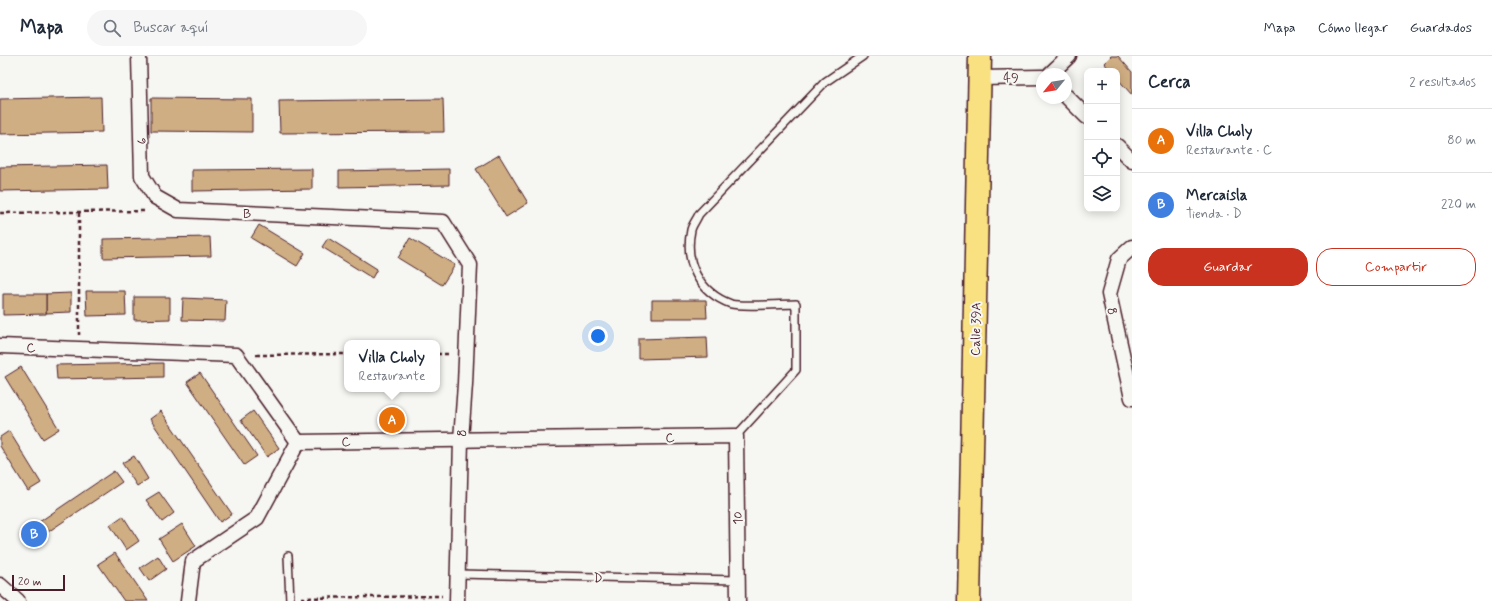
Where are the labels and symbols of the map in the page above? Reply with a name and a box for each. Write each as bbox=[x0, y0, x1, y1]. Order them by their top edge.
north arrow bbox=[1036, 68, 1072, 104]
street label: 49 bbox=[1003, 70, 1019, 87]
street label: 6 bbox=[134, 137, 151, 145]
street label: B bbox=[242, 206, 251, 223]
street label: Calle 39A bbox=[968, 302, 985, 356]
street label: 8 bbox=[1102, 306, 1121, 317]
your location bbox=[588, 326, 608, 346]
street label: C bbox=[26, 340, 36, 357]
pin: A bbox=[379, 405, 405, 435]
street label: 8 bbox=[454, 429, 471, 437]
street label: C bbox=[665, 430, 675, 447]
street label: C bbox=[341, 434, 351, 451]
street label: 10 bbox=[730, 511, 747, 525]
pin: B bbox=[21, 519, 47, 549]
street label: D bbox=[593, 570, 603, 587]
scale bar bbox=[12, 573, 65, 592]

